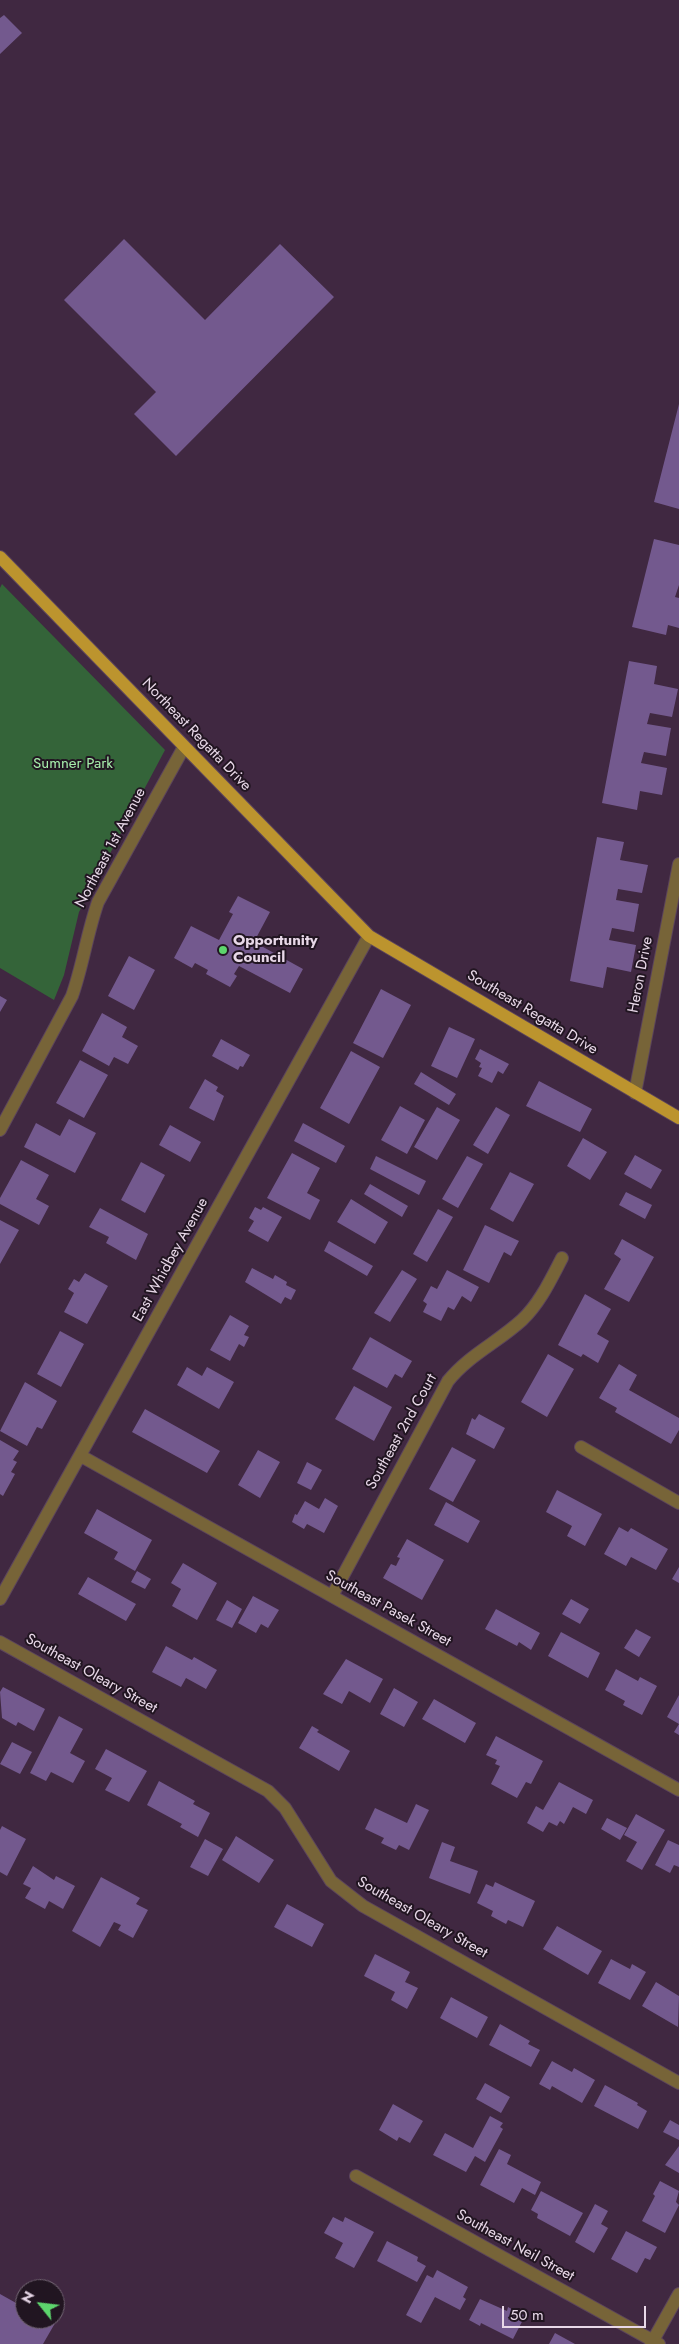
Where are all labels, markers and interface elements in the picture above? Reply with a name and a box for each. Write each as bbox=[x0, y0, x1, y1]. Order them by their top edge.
street label: Northeast Regatta Drive bbox=[138, 675, 254, 795]
park label: Sumner Park bbox=[33, 755, 113, 773]
street label: Northeast 1st Avenue bbox=[72, 785, 150, 911]
place label: Opportunity Council bbox=[233, 932, 318, 967]
street label: Heron Drive bbox=[625, 935, 657, 1015]
marker: Opportunity Council bbox=[217, 944, 229, 956]
street label: Southeast Regatta Drive bbox=[464, 967, 600, 1059]
street label: East Whidbey Avenue bbox=[130, 1195, 212, 1325]
street label: Southeast 2nd Court bbox=[363, 1371, 441, 1493]
street label: Southeast Pasek Street bbox=[322, 1567, 454, 1651]
street label: Southeast Oleary Street bbox=[22, 1630, 160, 1718]
street label: Southeast Oleary Street bbox=[354, 1873, 490, 1963]
street label: Southeast Neil Street bbox=[453, 2206, 577, 2286]
north arrow bbox=[15, 2279, 65, 2329]
text: N bbox=[16, 2287, 39, 2307]
scale bar bbox=[504, 2296, 648, 2328]
text: 50 m bbox=[510, 2304, 544, 2326]

